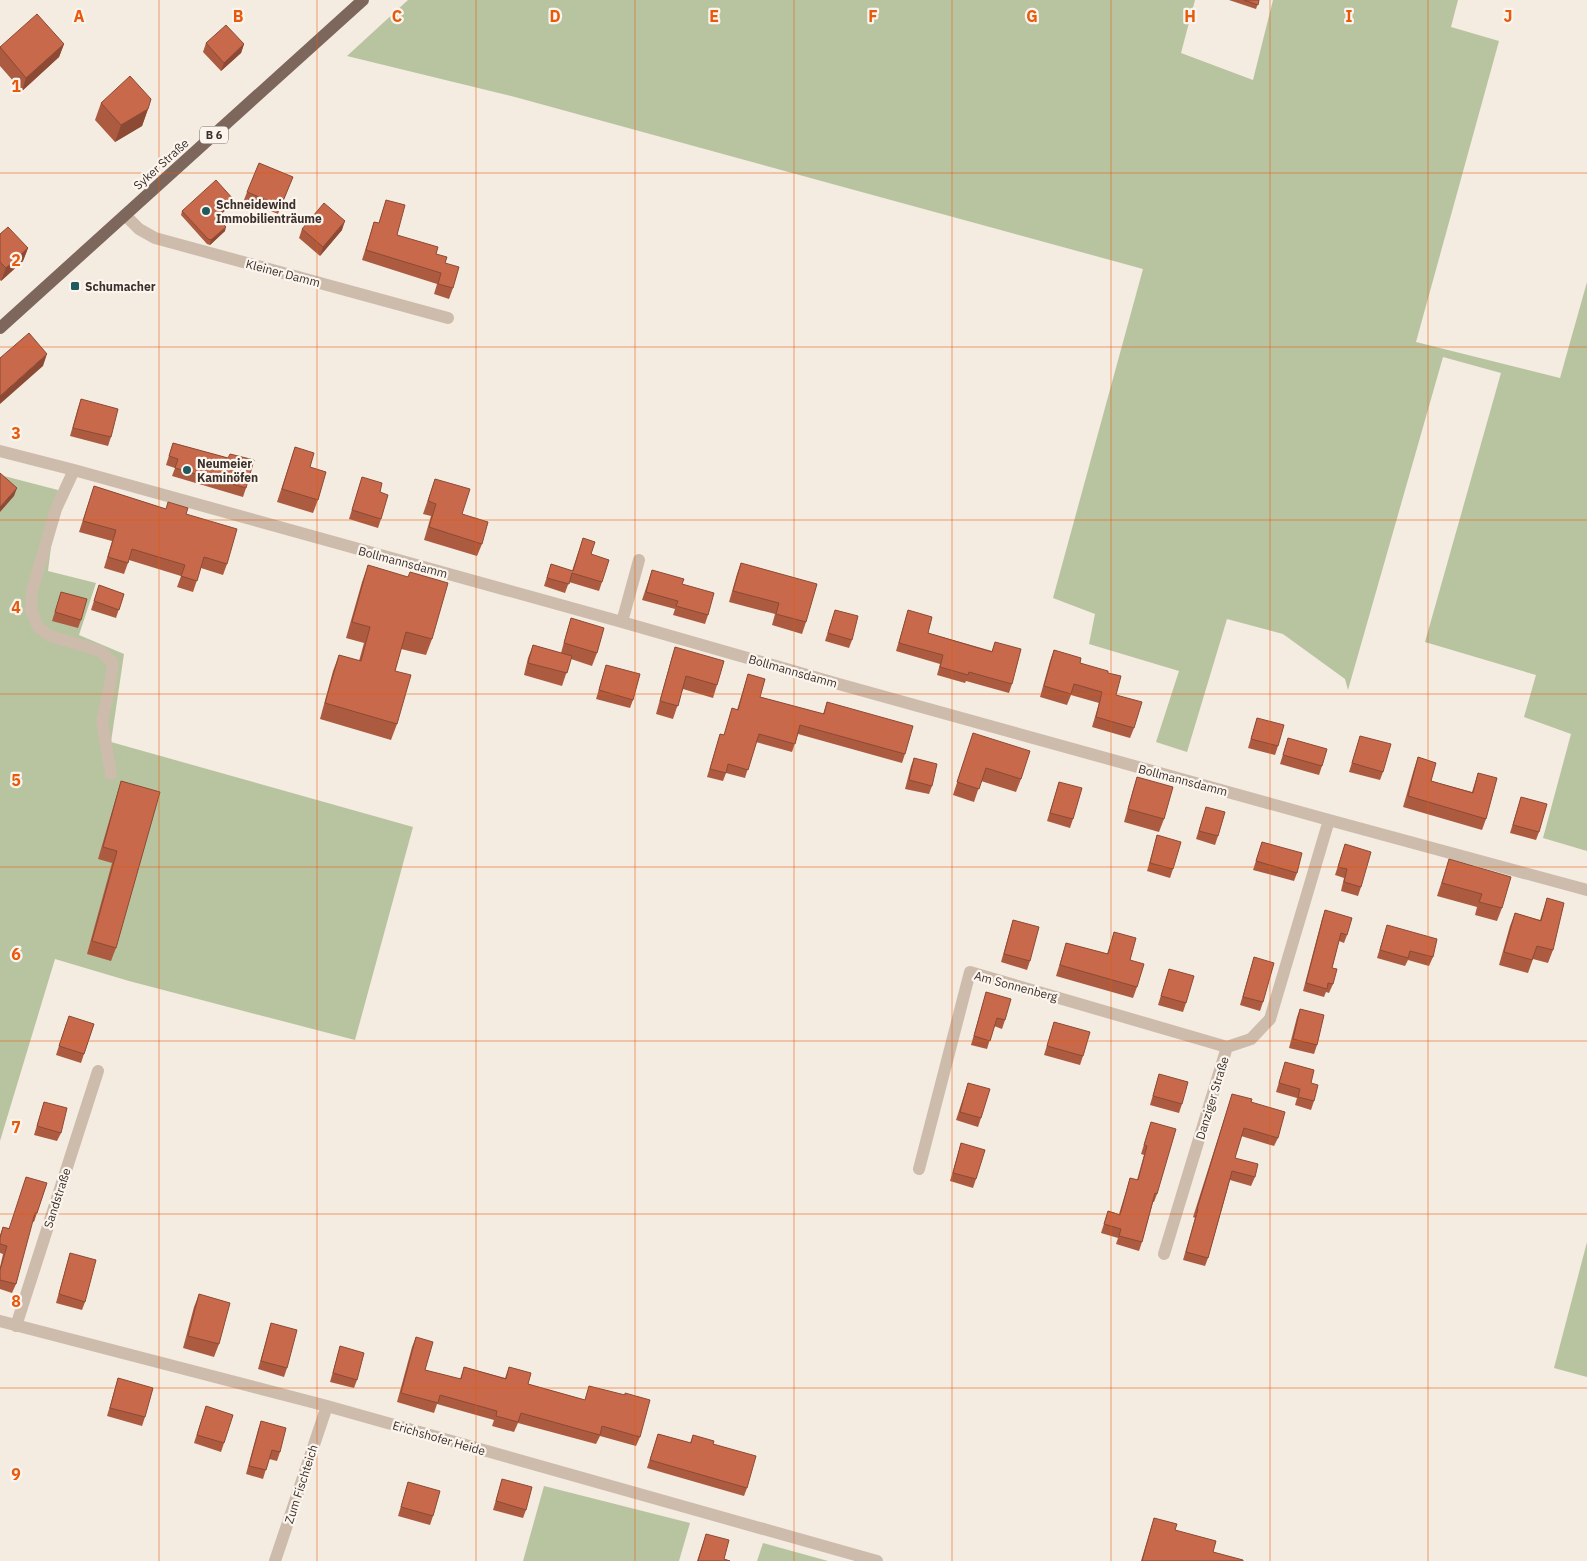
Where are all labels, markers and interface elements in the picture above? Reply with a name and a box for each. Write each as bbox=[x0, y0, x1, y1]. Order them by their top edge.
text: A bbox=[74, 6, 85, 26]
text: B bbox=[233, 6, 244, 26]
text: C bbox=[392, 6, 402, 26]
text: D bbox=[549, 6, 561, 26]
text: E bbox=[709, 6, 719, 26]
text: F bbox=[868, 6, 878, 26]
text: G bbox=[1026, 6, 1038, 26]
text: H bbox=[1184, 6, 1196, 26]
text: I bbox=[1346, 6, 1353, 26]
text: J bbox=[1504, 6, 1512, 26]
text: 1 bbox=[11, 76, 21, 96]
road number: B 6 bbox=[200, 126, 228, 144]
street label: Syker Straße bbox=[130, 135, 192, 193]
place label: Schneidewind Immobilienträume bbox=[216, 197, 322, 226]
marker: Schneidewind Immobilienträume bbox=[200, 205, 212, 217]
text: 2 bbox=[11, 250, 21, 270]
street label: Kleiner Damm bbox=[244, 256, 322, 290]
place label: Schumacher bbox=[85, 279, 156, 294]
marker: Schumacher bbox=[69, 280, 81, 292]
text: 3 bbox=[11, 423, 21, 443]
place label: Neumeier Kaminöfen bbox=[197, 456, 258, 485]
marker: Neumeier Kaminöfen bbox=[181, 464, 193, 476]
street label: Bollmannsdamm bbox=[357, 543, 449, 581]
text: 4 bbox=[11, 597, 21, 617]
street label: Bollmannsdamm bbox=[747, 651, 839, 691]
street label: Bollmannsdamm bbox=[1137, 761, 1229, 799]
text: 5 bbox=[11, 770, 21, 790]
text: 6 bbox=[11, 944, 21, 964]
street label: Am Sonnenberg bbox=[973, 968, 1060, 1005]
street label: Danziger Straße bbox=[1192, 1054, 1232, 1141]
text: 7 bbox=[11, 1117, 21, 1137]
street label: Sandstraße bbox=[40, 1166, 74, 1230]
text: 8 bbox=[11, 1291, 21, 1311]
street label: Erichshofer Heide bbox=[391, 1418, 488, 1459]
street label: Zum Fischteich bbox=[281, 1443, 321, 1525]
text: 9 bbox=[11, 1464, 21, 1484]

